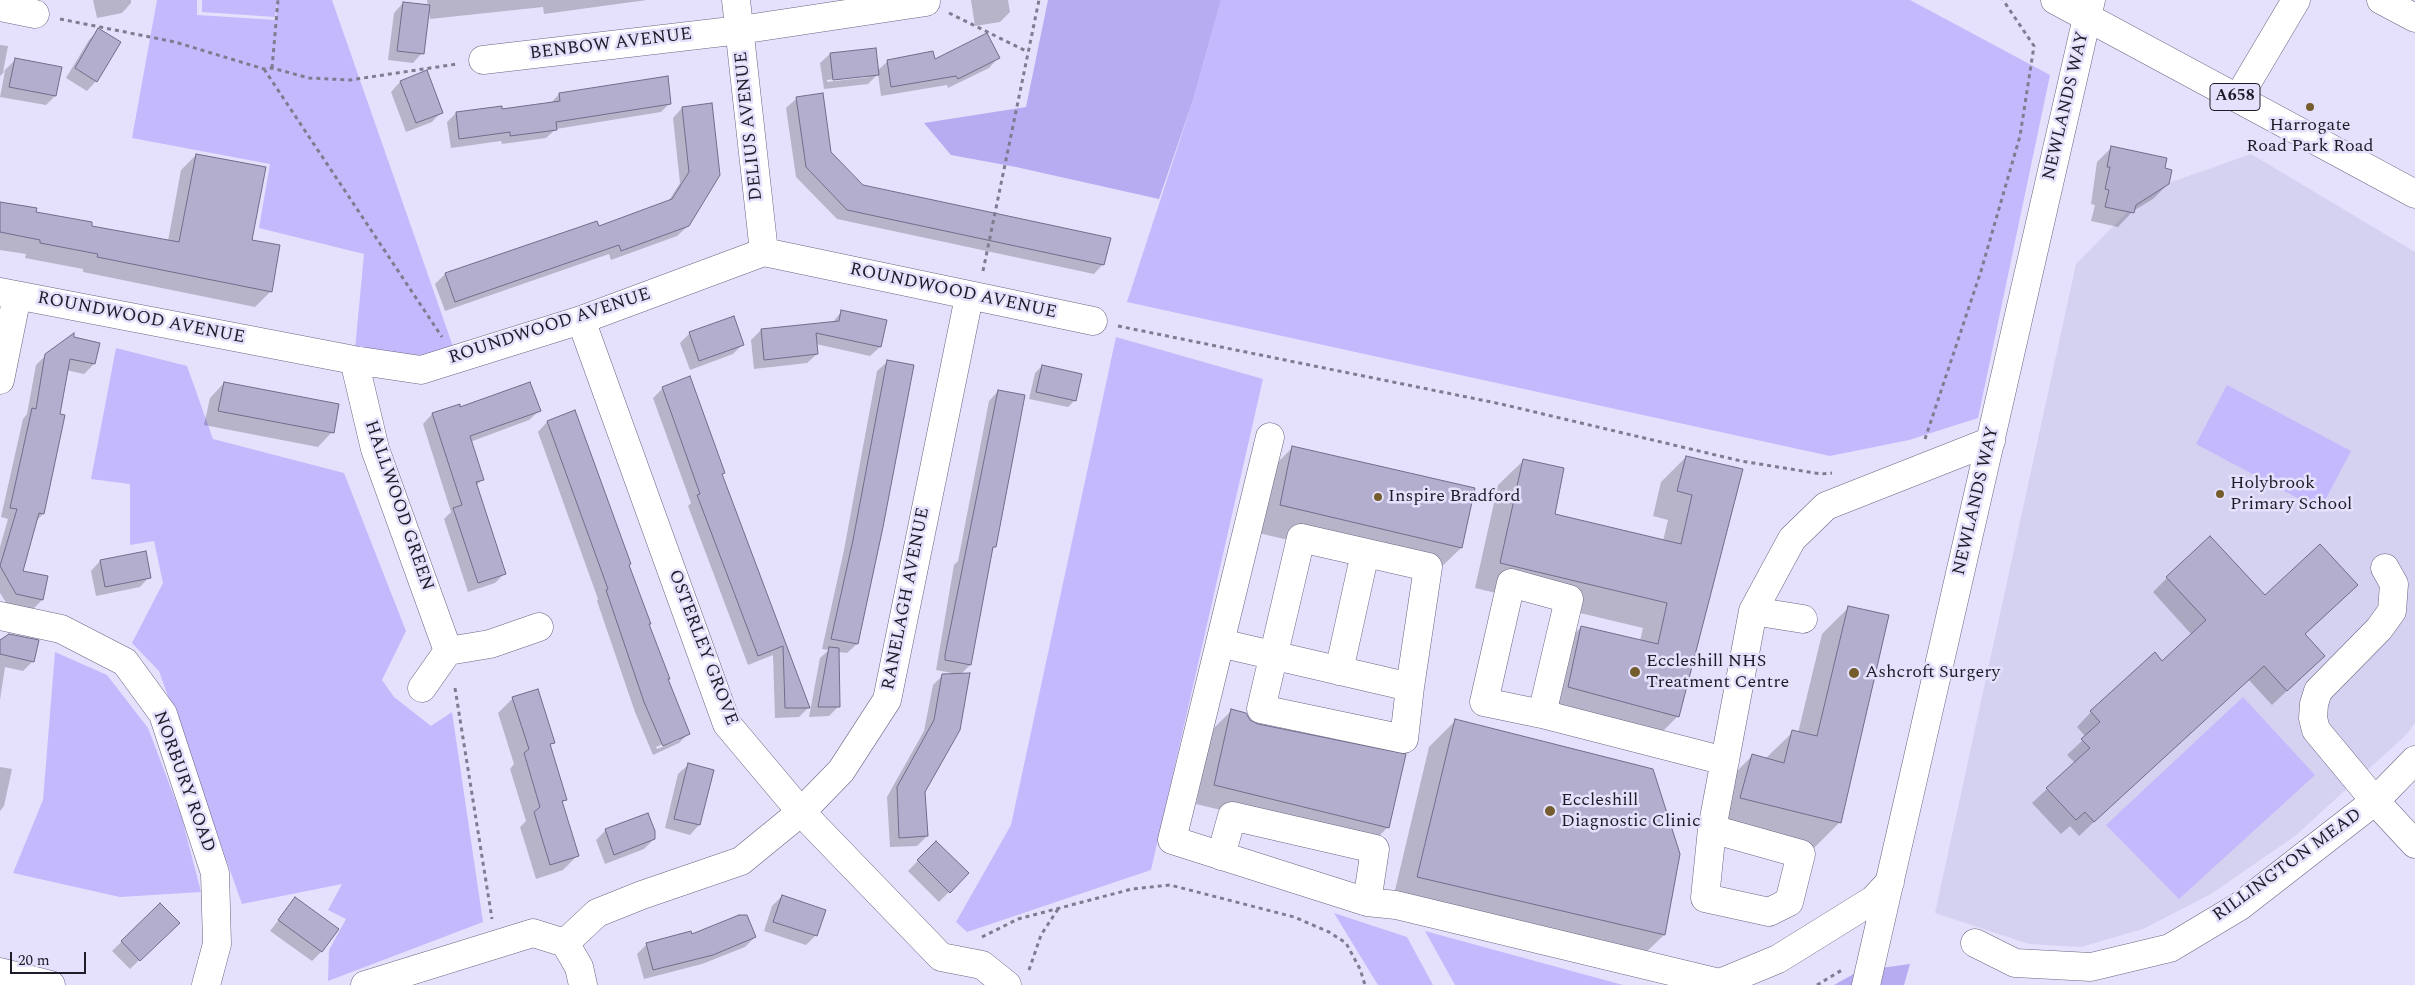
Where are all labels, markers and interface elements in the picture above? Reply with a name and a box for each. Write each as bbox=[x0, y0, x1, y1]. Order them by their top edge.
street label: BENBOW AVENUE bbox=[529, 24, 693, 66]
street label: NEWLANDS WAY bbox=[2039, 29, 2095, 183]
street label: DELIUS AVENUE bbox=[731, 50, 769, 202]
road number: A658 bbox=[2210, 84, 2260, 110]
marker: Harrogate Road Park Road bbox=[2304, 101, 2316, 113]
place label: Harrogate Road Park Road bbox=[2246, 115, 2374, 158]
street label: ROUNDWOOD AVENUE bbox=[848, 259, 1058, 325]
street label: ROUNDWOOD AVENUE bbox=[446, 284, 654, 370]
street label: ROUNDWOOD AVENUE bbox=[35, 288, 247, 350]
street label: HALLWOOD GREEN bbox=[359, 418, 437, 594]
street label: NEWLANDS WAY bbox=[1949, 424, 2005, 578]
place label: Holybrook Primary School bbox=[2230, 473, 2352, 516]
place label: Inspire Bradford bbox=[1388, 486, 1521, 508]
marker: Holybrook Primary School bbox=[2214, 488, 2226, 500]
marker: Inspire Bradford bbox=[1372, 491, 1384, 503]
street label: RANELAGH AVENUE bbox=[879, 506, 935, 692]
street label: OSTERLEY GROVE bbox=[662, 567, 742, 729]
place label: Eccleshill NHS Treatment Centre bbox=[1646, 651, 1789, 694]
place label: Ashcroft Surgery bbox=[1865, 662, 2000, 684]
marker: Eccleshill NHS Treatment Centre bbox=[1628, 665, 1642, 679]
marker: Ashcroft Surgery bbox=[1847, 666, 1861, 680]
street label: NORBURY ROAD bbox=[147, 708, 219, 856]
place label: Eccleshill Diagnostic Clinic bbox=[1561, 790, 1700, 832]
marker: Eccleshill Diagnostic Clinic bbox=[1543, 804, 1557, 818]
street label: RILLINGTON MEAD bbox=[2209, 805, 2367, 927]
scale bar bbox=[12, 942, 89, 974]
text: 20 m bbox=[18, 949, 50, 972]

